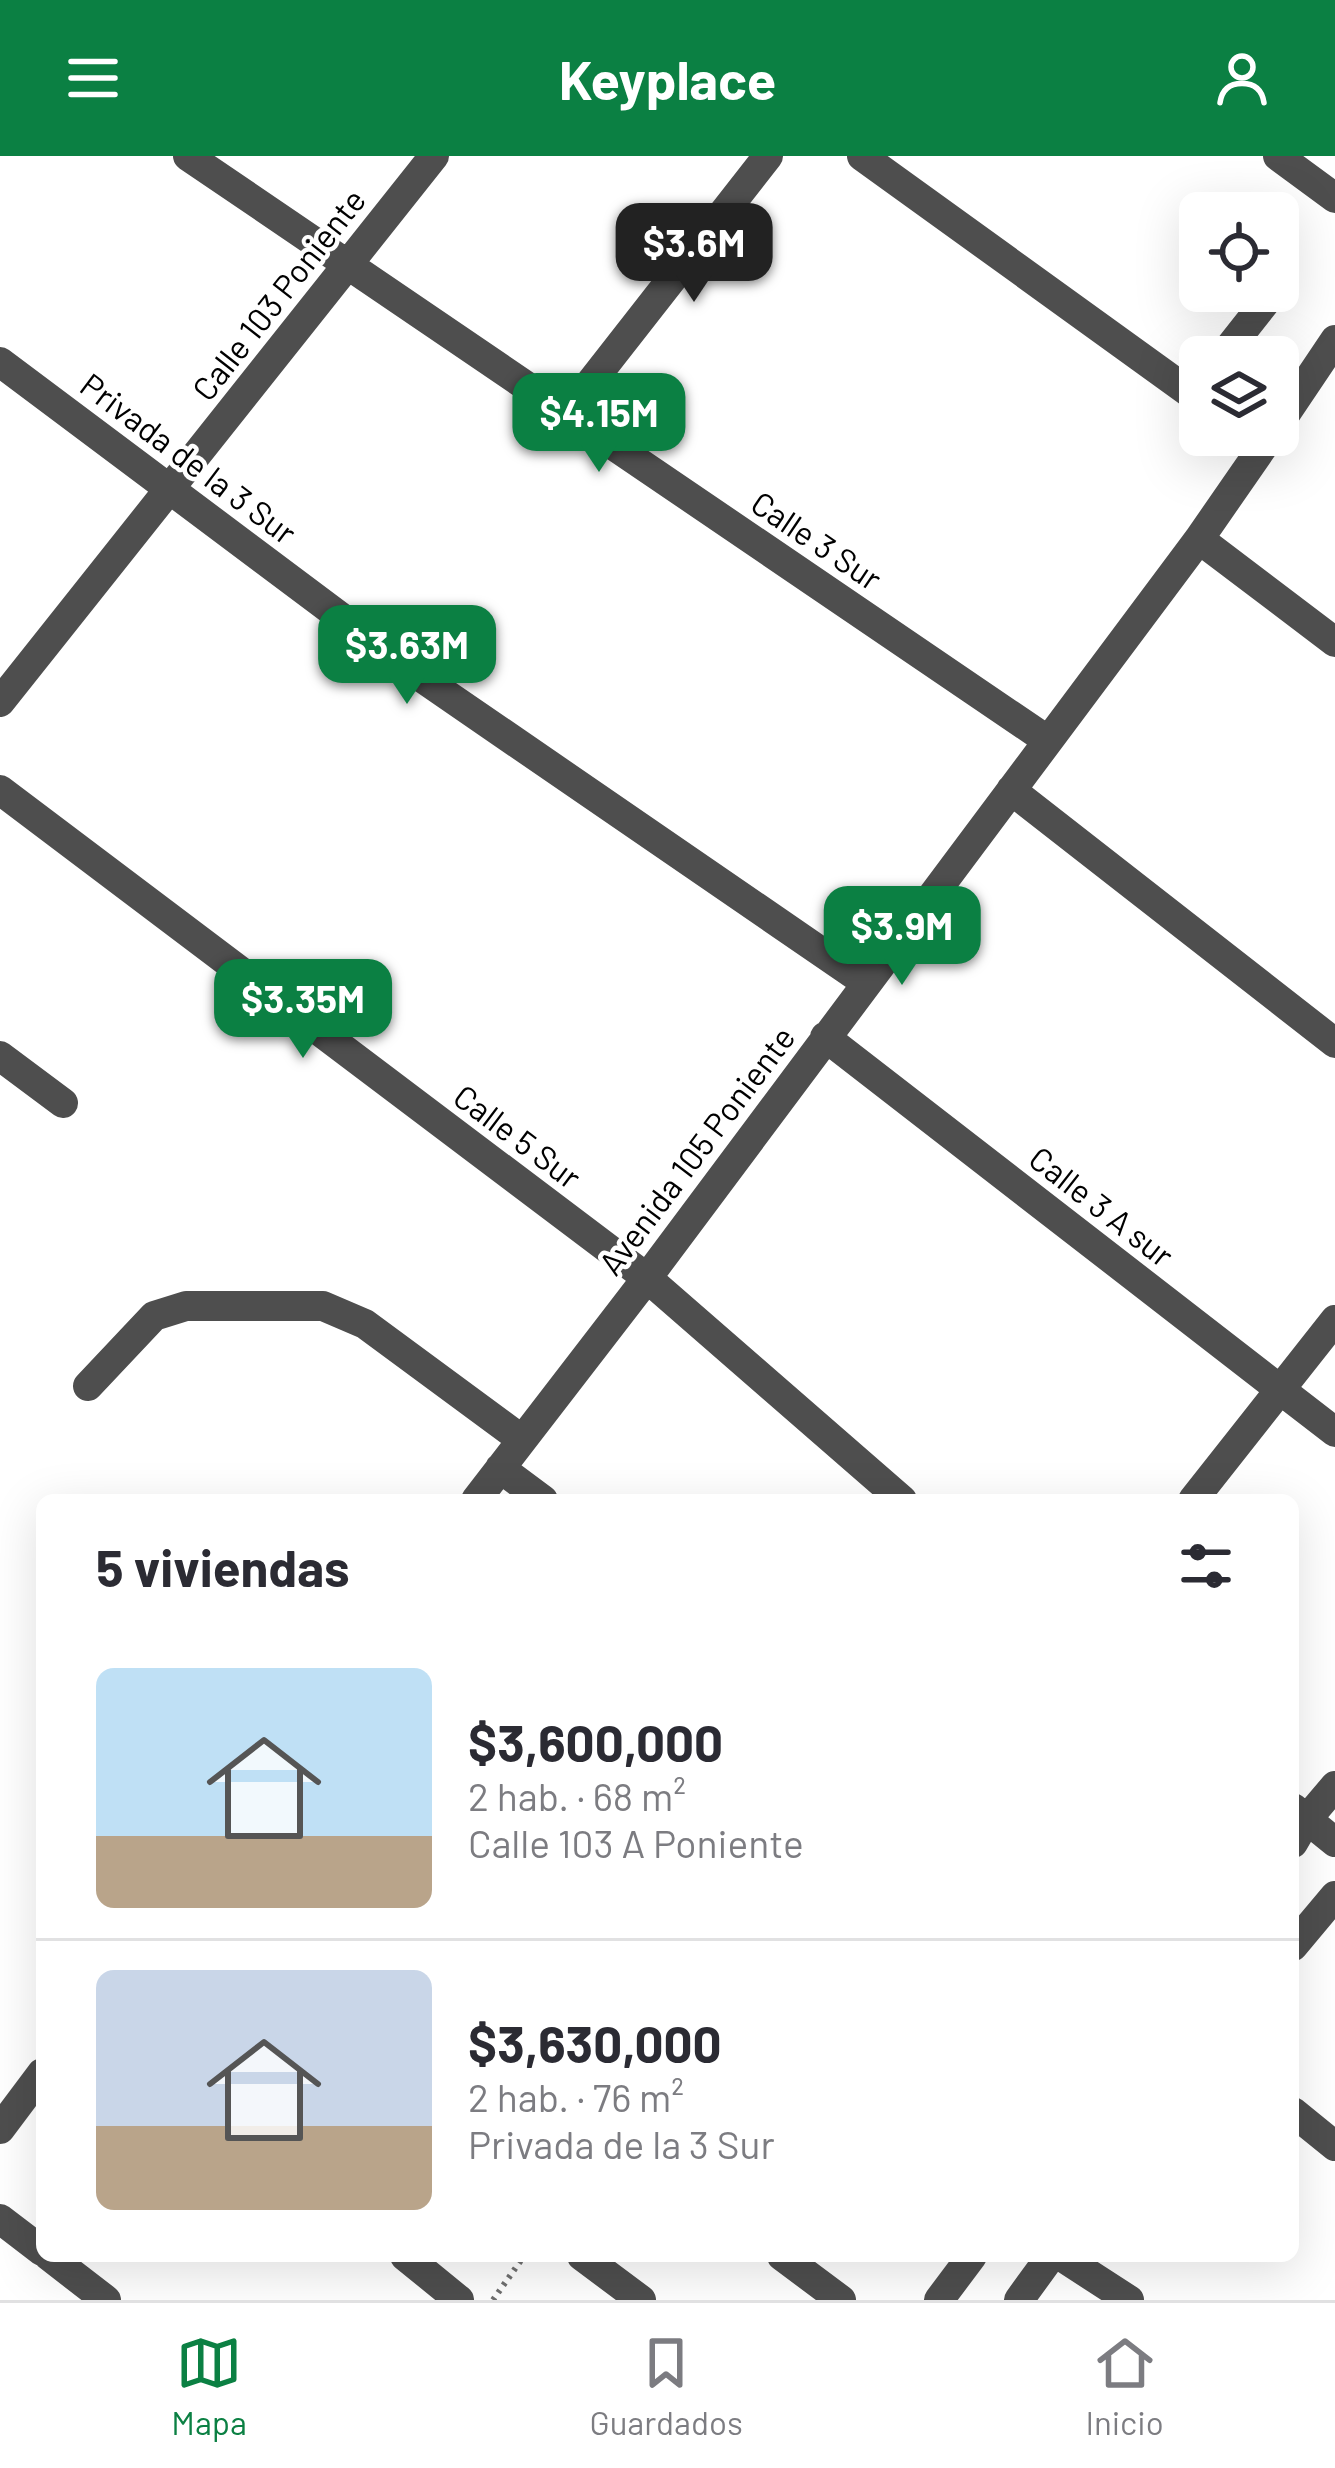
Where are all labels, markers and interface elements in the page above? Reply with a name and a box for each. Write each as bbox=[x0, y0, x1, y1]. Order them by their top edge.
icon: menu bbox=[60, 45, 126, 111]
icon: person bbox=[1209, 45, 1275, 111]
text: Keyplace bbox=[559, 46, 776, 111]
street label: Calle 103 Poniente bbox=[183, 180, 373, 408]
map controls bbox=[1179, 192, 1299, 456]
button: locate bbox=[1179, 192, 1299, 312]
pin: $3.6M bbox=[610, 203, 778, 305]
text: $3.6M bbox=[643, 218, 745, 265]
button: layers bbox=[1179, 336, 1299, 456]
street label: Privada de la 3 Sur bbox=[73, 364, 305, 552]
pin: $4.15M bbox=[501, 373, 697, 475]
text: $4.15M bbox=[539, 388, 659, 435]
street label: Calle 3 Sur bbox=[744, 482, 890, 598]
pin: $3.63M bbox=[309, 605, 505, 707]
text: $3.63M bbox=[345, 620, 469, 667]
pin: $3.9M bbox=[818, 886, 986, 988]
text: $3.9M bbox=[851, 901, 953, 948]
pin: $3.35M bbox=[205, 959, 401, 1061]
text: $3.35M bbox=[241, 974, 365, 1021]
street label: Avenida 105 Poniente bbox=[589, 1018, 803, 1282]
street label: Calle 5 Sur bbox=[447, 1075, 589, 1197]
street label: Calle 3 A sur bbox=[1022, 1137, 1182, 1275]
icon: filters bbox=[1173, 1533, 1239, 1599]
text: 5 viviendas bbox=[96, 1536, 350, 1597]
text: $3,600,000 bbox=[468, 1711, 723, 1772]
icon: home bbox=[192, 1716, 336, 1860]
text: 2 hab. · 68 m² bbox=[468, 1772, 686, 1819]
text: Calle 103 A Poniente bbox=[468, 1819, 804, 1866]
text: $3,630,000 bbox=[468, 2012, 722, 2073]
icon: home bbox=[192, 2018, 336, 2162]
text: 2 hab. · 76 m² bbox=[468, 2073, 684, 2120]
text: Privada de la 3 Sur bbox=[468, 2120, 775, 2167]
tab: Mapa bbox=[171, 2330, 247, 2442]
tab: Guardados bbox=[589, 2330, 743, 2442]
tab: Inicio bbox=[1085, 2330, 1164, 2442]

